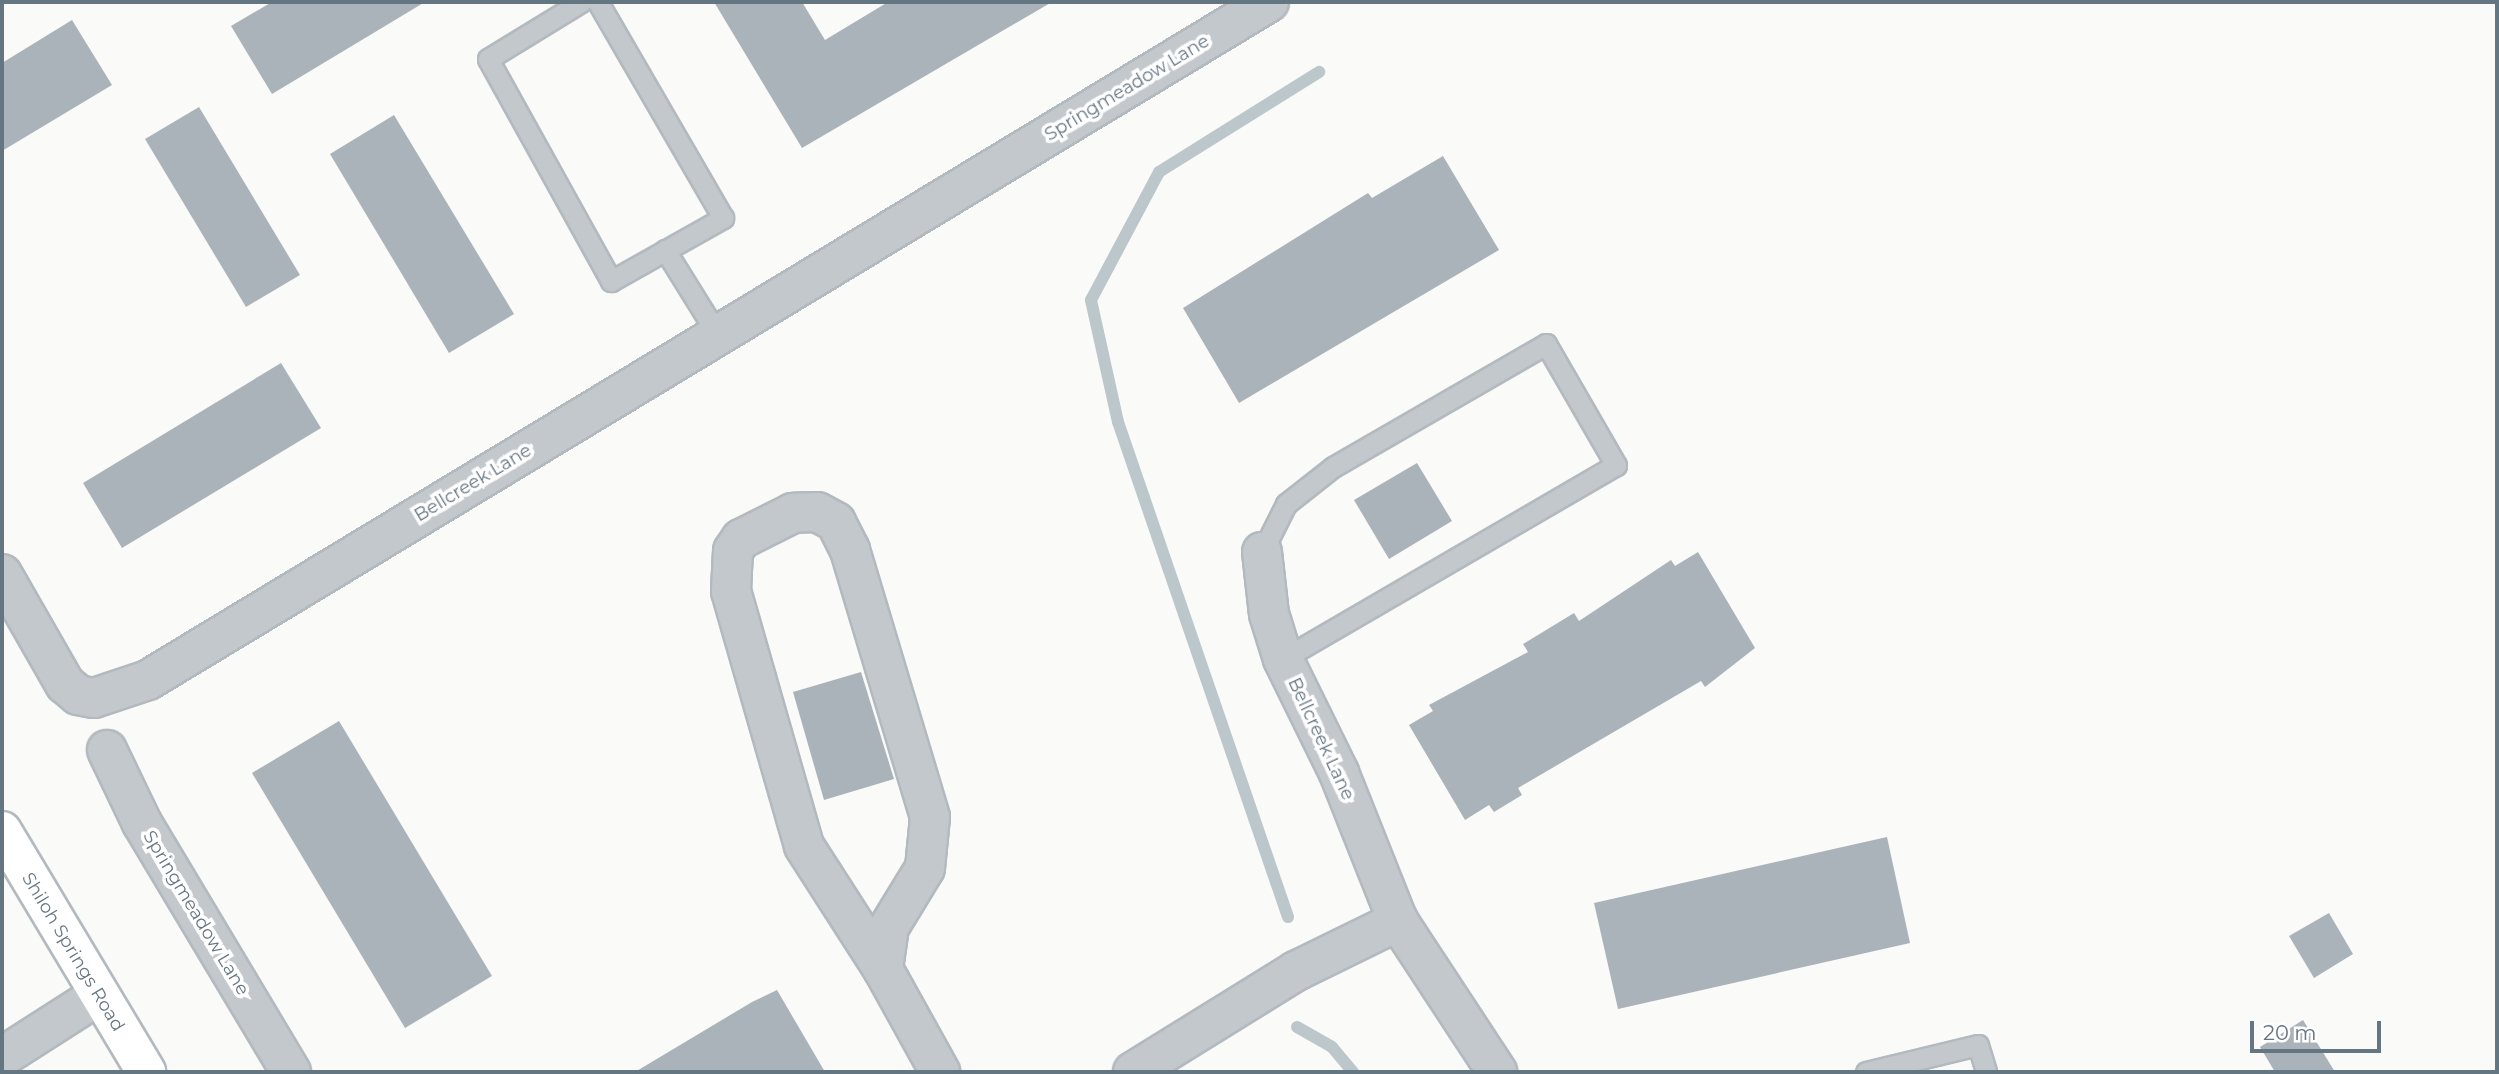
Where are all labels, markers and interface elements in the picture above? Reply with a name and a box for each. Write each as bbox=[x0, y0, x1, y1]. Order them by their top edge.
street label: Springmeadow Lane bbox=[1041, 30, 1213, 146]
street label: Bellcreek Lane bbox=[411, 440, 535, 526]
street label: Bellcreek Lane bbox=[1283, 674, 1359, 804]
street label: Springmeadow Lane bbox=[138, 827, 254, 999]
street label: Shiloh Springs Road bbox=[17, 869, 129, 1035]
scale bar bbox=[2254, 1007, 2385, 1052]
text: 20 m bbox=[2263, 1020, 2317, 1045]

